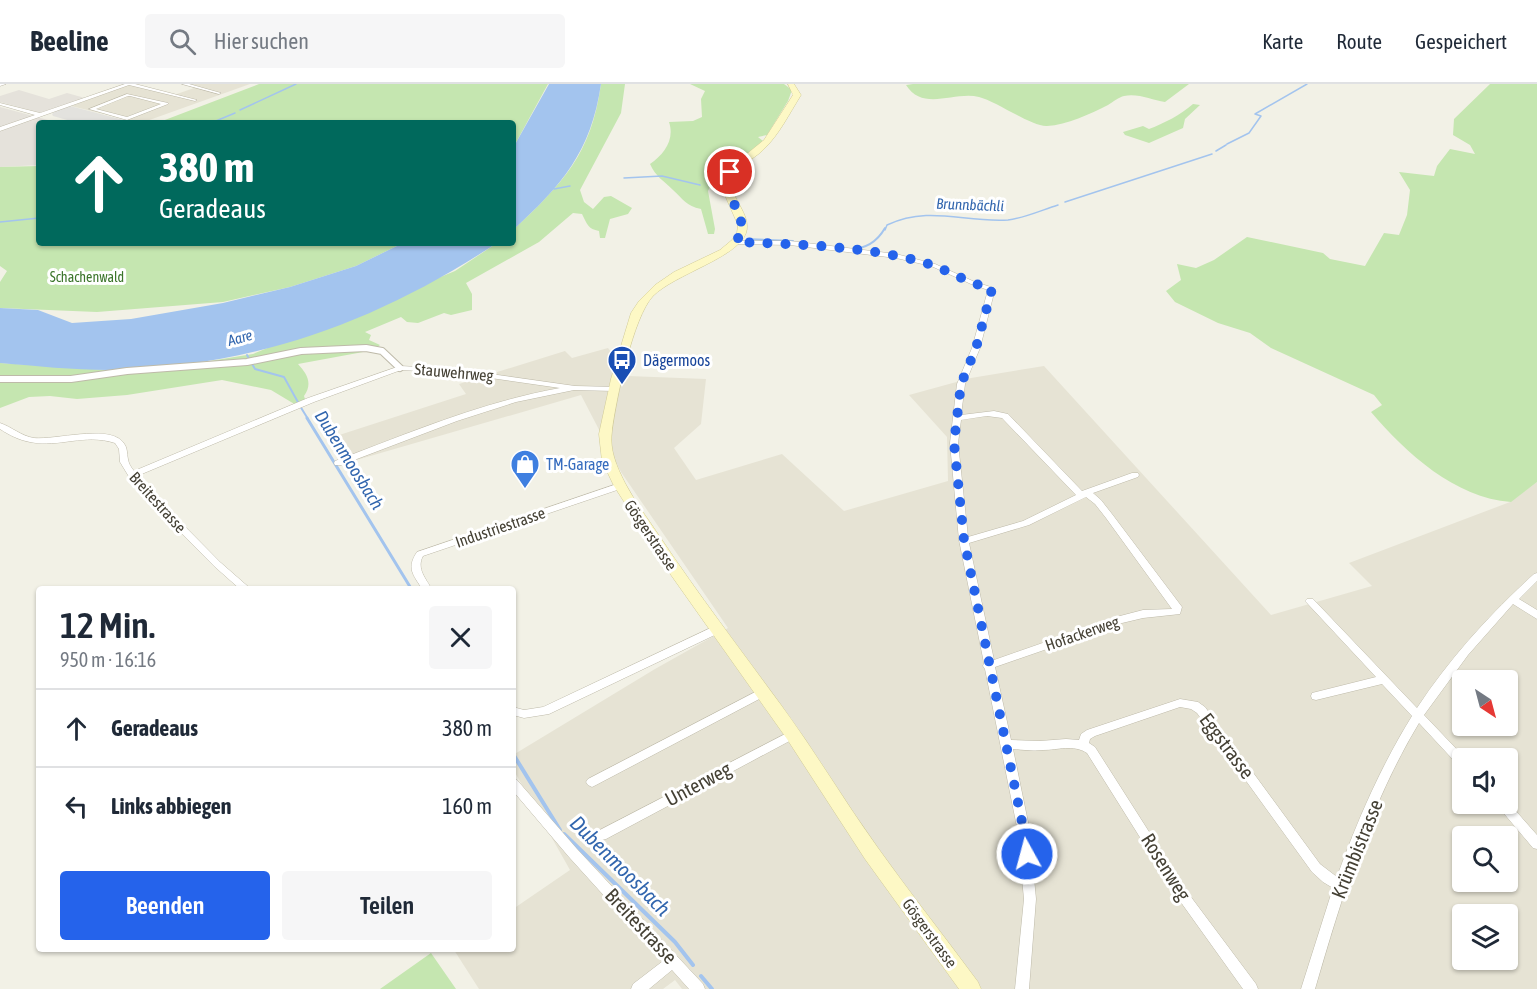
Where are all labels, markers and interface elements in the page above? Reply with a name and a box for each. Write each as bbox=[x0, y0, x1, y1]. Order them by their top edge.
search box bbox=[145, 14, 565, 68]
text: Beeline bbox=[30, 25, 109, 57]
icon: search bbox=[166, 25, 199, 58]
text: Hier suchen bbox=[214, 28, 309, 54]
text: Karte bbox=[1262, 29, 1303, 53]
text: Route bbox=[1336, 29, 1382, 53]
text: Gespeichert bbox=[1415, 29, 1507, 53]
text: 380 m bbox=[159, 143, 254, 191]
icon: ahead bbox=[60, 144, 138, 222]
pin bbox=[704, 146, 755, 197]
icon: arrive bbox=[713, 155, 746, 188]
text: Geradeaus bbox=[159, 193, 266, 224]
water label: Brunnbächli bbox=[936, 195, 1005, 214]
park label: Schachenwald bbox=[50, 269, 124, 285]
water label: Aare bbox=[225, 326, 254, 349]
bus stop icon: Dägermoos bbox=[606, 344, 638, 386]
place label: Dägermoos bbox=[643, 351, 711, 370]
street label: Stauwehrweg bbox=[414, 360, 494, 385]
water label: Dubenmoosbach bbox=[311, 406, 388, 513]
shop icon: TM-Garage bbox=[509, 448, 541, 490]
place label: TM-Garage bbox=[546, 455, 609, 474]
street label: Breitestrasse bbox=[126, 468, 190, 536]
street label: Gösgerstrasse bbox=[620, 496, 681, 574]
street label: Industriestrasse bbox=[453, 503, 547, 551]
text: 12 Min. bbox=[60, 604, 155, 646]
button: close bbox=[429, 606, 492, 669]
street label: Hofackerweg bbox=[1043, 612, 1122, 655]
text: 950 m · 16:16 bbox=[60, 648, 156, 671]
north arrow bbox=[1452, 670, 1518, 736]
map controls bbox=[1452, 670, 1518, 970]
street label: Eggstrasse bbox=[1195, 708, 1259, 783]
icon: ahead bbox=[60, 712, 93, 745]
text: Geradeaus bbox=[111, 715, 198, 741]
text: 380 m bbox=[442, 715, 492, 741]
button: sound bbox=[1452, 748, 1518, 814]
street label: Unterweg bbox=[661, 756, 735, 810]
icon: left bbox=[60, 790, 93, 823]
text: Links abbiegen bbox=[111, 793, 232, 819]
text: 160 m bbox=[442, 793, 492, 819]
street label: Krümbistrasse bbox=[1326, 796, 1387, 902]
water label: Dubenmoosbach bbox=[566, 810, 676, 920]
position arrow bbox=[995, 822, 1059, 886]
button: search bbox=[1452, 826, 1518, 892]
street label: Rosenweg bbox=[1137, 829, 1196, 905]
button: Beenden bbox=[60, 871, 270, 940]
button: Teilen bbox=[282, 871, 492, 940]
street label: Breitestrasse bbox=[601, 883, 682, 968]
street label: Gösgerstrasse bbox=[898, 895, 961, 972]
button: layers bbox=[1452, 904, 1518, 970]

